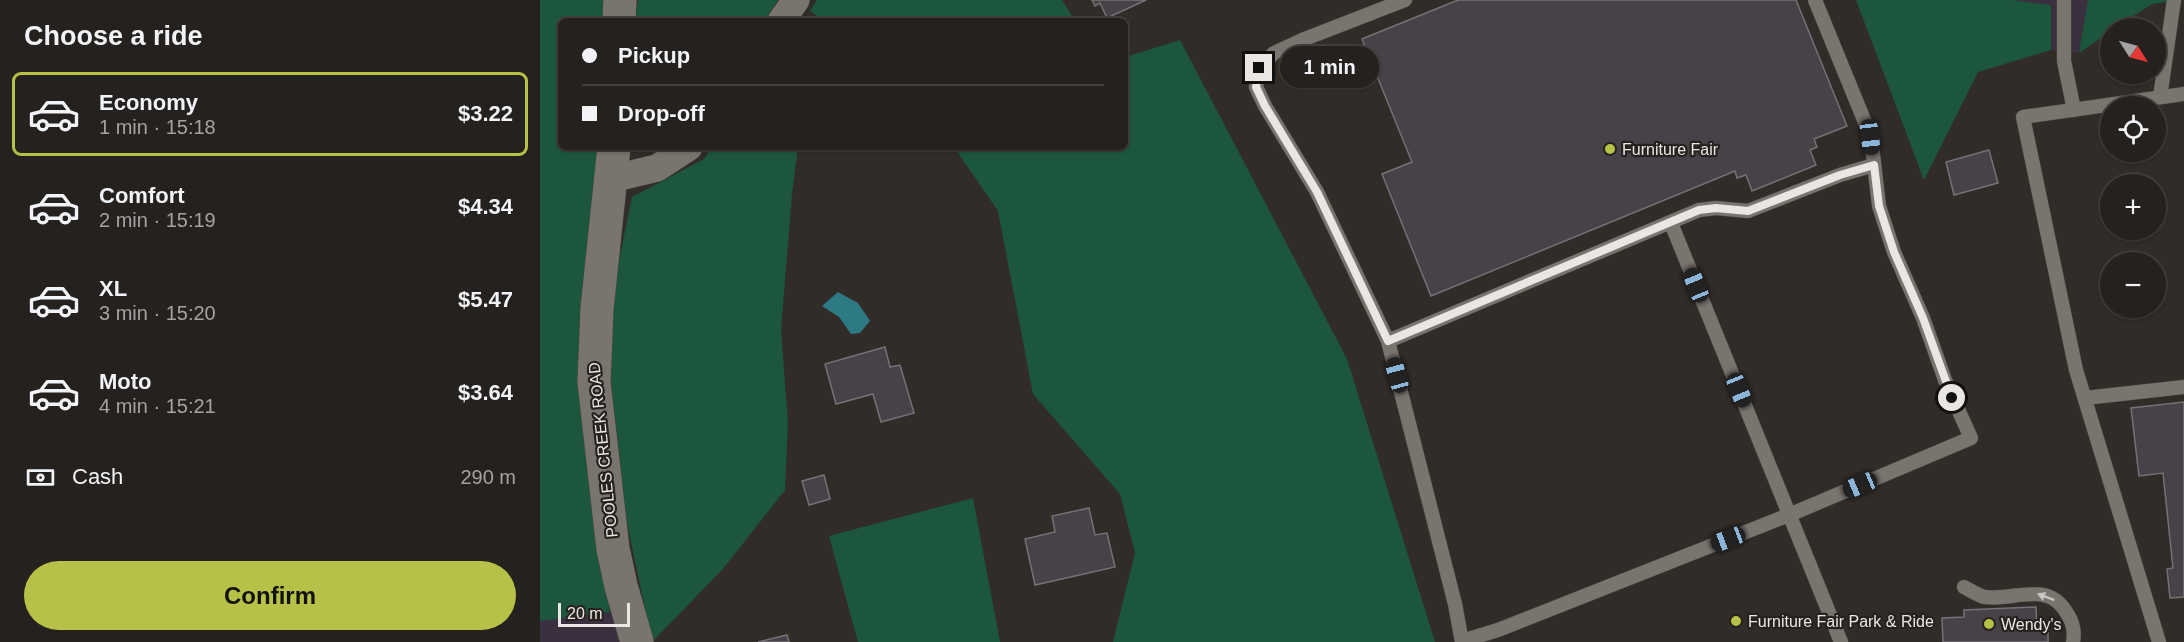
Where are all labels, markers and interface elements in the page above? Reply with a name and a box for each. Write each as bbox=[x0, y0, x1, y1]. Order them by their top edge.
north arrow bbox=[2100, 18, 2166, 84]
map controls bbox=[2100, 18, 2166, 318]
text: Choose a ride bbox=[24, 21, 203, 51]
text: Pickup bbox=[618, 43, 690, 68]
callout: 1 min bbox=[1280, 47, 1379, 89]
route end bbox=[1245, 54, 1272, 81]
text: 1 min bbox=[1303, 56, 1356, 78]
icon: car bbox=[27, 87, 81, 141]
text: Economy bbox=[99, 90, 198, 115]
button: locate bbox=[2100, 96, 2166, 162]
text: $3.22 bbox=[458, 101, 513, 126]
text: Drop-off bbox=[618, 101, 705, 126]
text: 1 min · 15:18 bbox=[99, 116, 216, 138]
car bbox=[1859, 118, 1881, 156]
place label: Furniture Fair bbox=[1622, 141, 1719, 158]
marker: Furniture Fair bbox=[1603, 142, 1617, 156]
button: + bbox=[2100, 174, 2166, 240]
icon: car bbox=[27, 180, 81, 234]
text: Comfort bbox=[99, 183, 185, 208]
text: $4.34 bbox=[458, 194, 513, 219]
text: 2 min · 15:19 bbox=[99, 209, 216, 231]
button: − bbox=[2100, 252, 2166, 318]
car bbox=[1681, 265, 1711, 305]
icon: car bbox=[27, 273, 81, 327]
text: XL bbox=[99, 276, 127, 301]
text: $5.47 bbox=[458, 287, 513, 312]
text: 3 min · 15:20 bbox=[99, 302, 216, 324]
car bbox=[1384, 355, 1410, 395]
street label: POOLES CREEK ROAD bbox=[585, 362, 621, 538]
icon: car bbox=[27, 366, 81, 420]
text: Moto bbox=[99, 369, 152, 394]
car bbox=[1724, 370, 1754, 410]
text: $3.64 bbox=[458, 380, 513, 405]
route start bbox=[1938, 384, 1965, 411]
text: 4 min · 15:21 bbox=[99, 395, 216, 417]
icon: cash bbox=[24, 461, 57, 494]
text: Cash bbox=[72, 464, 123, 489]
text: 290 m bbox=[460, 466, 516, 488]
car bbox=[1840, 470, 1880, 500]
car bbox=[1708, 524, 1748, 554]
button: Confirm bbox=[24, 561, 516, 630]
one-way arrow bbox=[2036, 592, 2054, 602]
scale bar bbox=[558, 600, 630, 628]
text: 20 m bbox=[567, 605, 603, 622]
place label: Furniture Fair Park & Ride bbox=[1748, 613, 1934, 630]
marker: Furniture Fair Park & Ride bbox=[1729, 614, 1743, 628]
place label: Wendy's bbox=[2001, 616, 2062, 633]
marker: Wendy's bbox=[1982, 617, 1996, 631]

